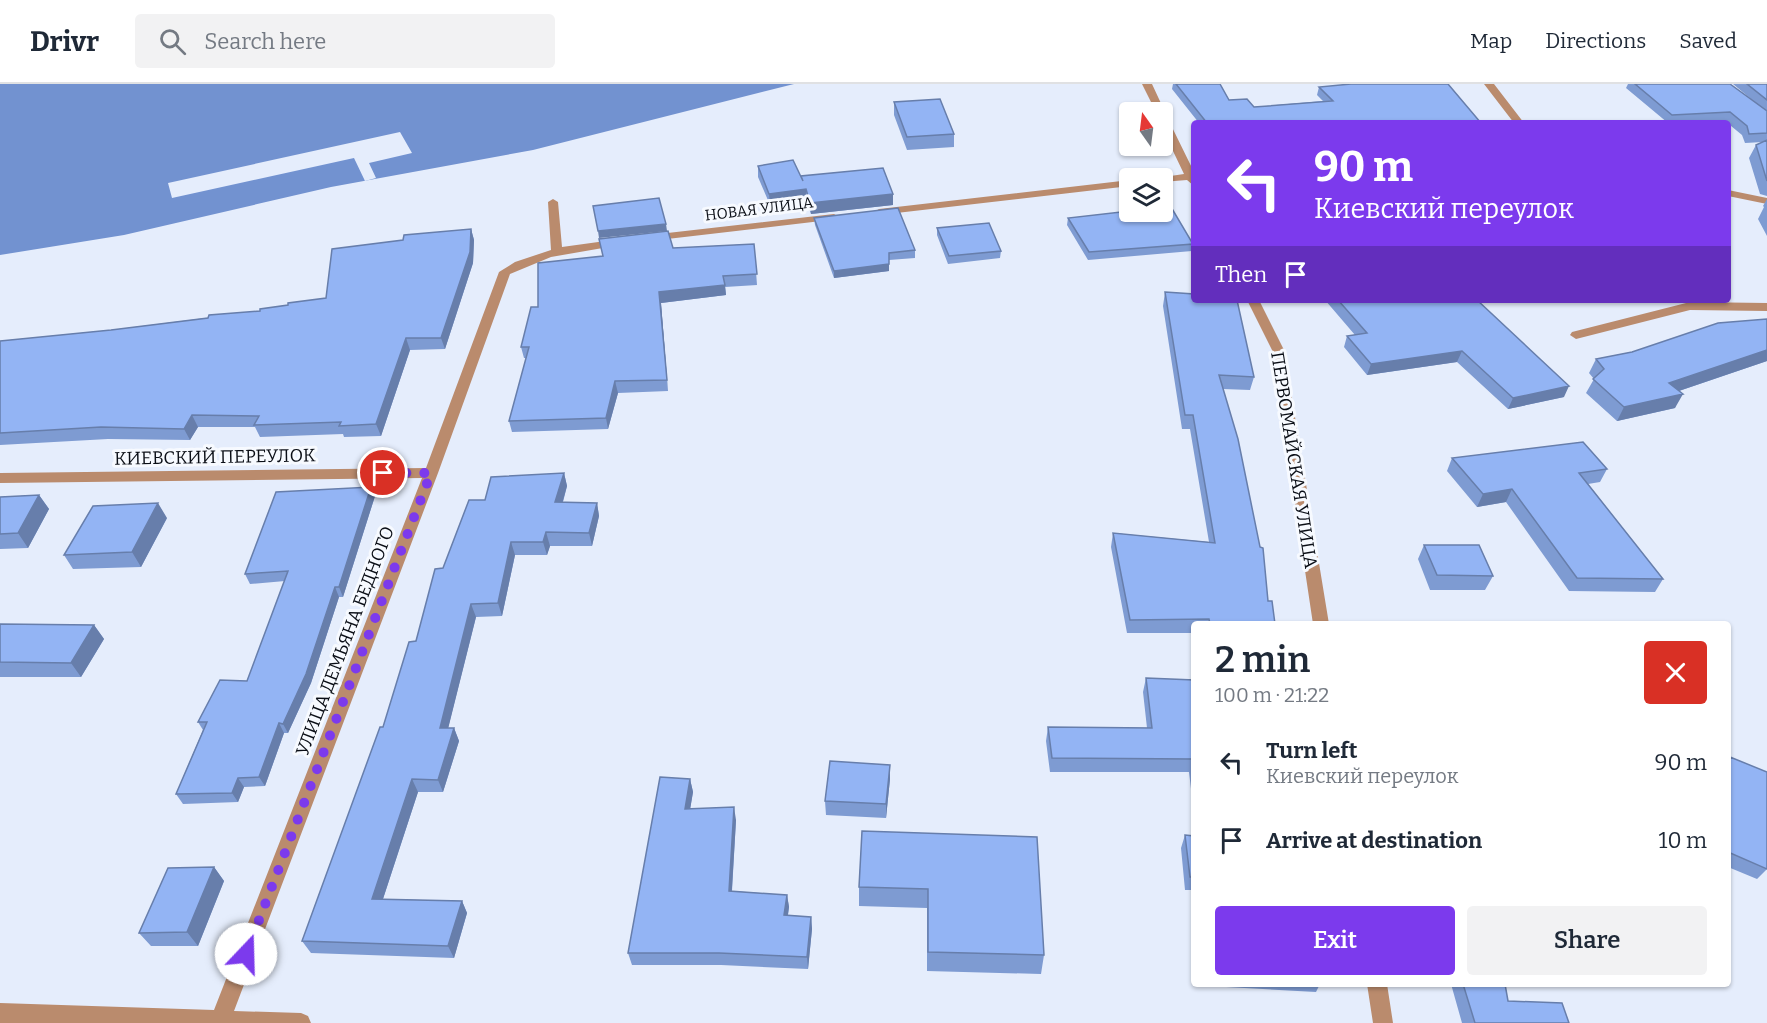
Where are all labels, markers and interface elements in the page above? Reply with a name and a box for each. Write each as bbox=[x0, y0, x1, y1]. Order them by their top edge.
search box bbox=[135, 14, 555, 68]
text: Drivr bbox=[30, 25, 99, 58]
icon: search bbox=[156, 25, 189, 58]
text: Search here bbox=[204, 28, 326, 55]
text: Map bbox=[1470, 28, 1512, 54]
text: Directions bbox=[1545, 28, 1646, 54]
text: Saved bbox=[1679, 28, 1737, 54]
north arrow bbox=[1119, 102, 1173, 156]
map controls bbox=[1119, 102, 1173, 222]
text: 90 m bbox=[1314, 142, 1413, 192]
icon: left bbox=[1215, 144, 1293, 222]
button: layers bbox=[1119, 168, 1173, 222]
street label: НОВАЯ УЛИЦА bbox=[704, 193, 815, 225]
text: Киевский переулок bbox=[1314, 193, 1574, 225]
icon: arrive bbox=[1279, 258, 1312, 291]
text: Then bbox=[1215, 261, 1267, 288]
street label: ПЕРВОМАЙСКАЯ УЛИЦА bbox=[1266, 350, 1322, 570]
street label: КИЕВСКИЙ ПЕРЕУЛОК bbox=[114, 444, 316, 470]
pin bbox=[357, 447, 408, 498]
icon: arrive bbox=[366, 456, 399, 489]
street label: УЛИЦА ДЕМЬЯНА БЕДНОГО bbox=[291, 523, 399, 759]
text: 2 min bbox=[1215, 638, 1310, 682]
button: close bbox=[1644, 641, 1707, 704]
text: 100 m · 21:22 bbox=[1215, 683, 1329, 707]
text: Turn left bbox=[1266, 737, 1358, 764]
icon: left bbox=[1215, 746, 1248, 779]
text: 90 m bbox=[1655, 749, 1707, 776]
text: Киевский переулок bbox=[1266, 764, 1459, 788]
icon: arrive bbox=[1215, 824, 1248, 857]
text: Arrive at destination bbox=[1266, 827, 1482, 854]
text: 10 m bbox=[1659, 827, 1707, 854]
button: Exit bbox=[1215, 906, 1455, 975]
button: Share bbox=[1467, 906, 1707, 975]
position arrow bbox=[214, 922, 278, 986]

